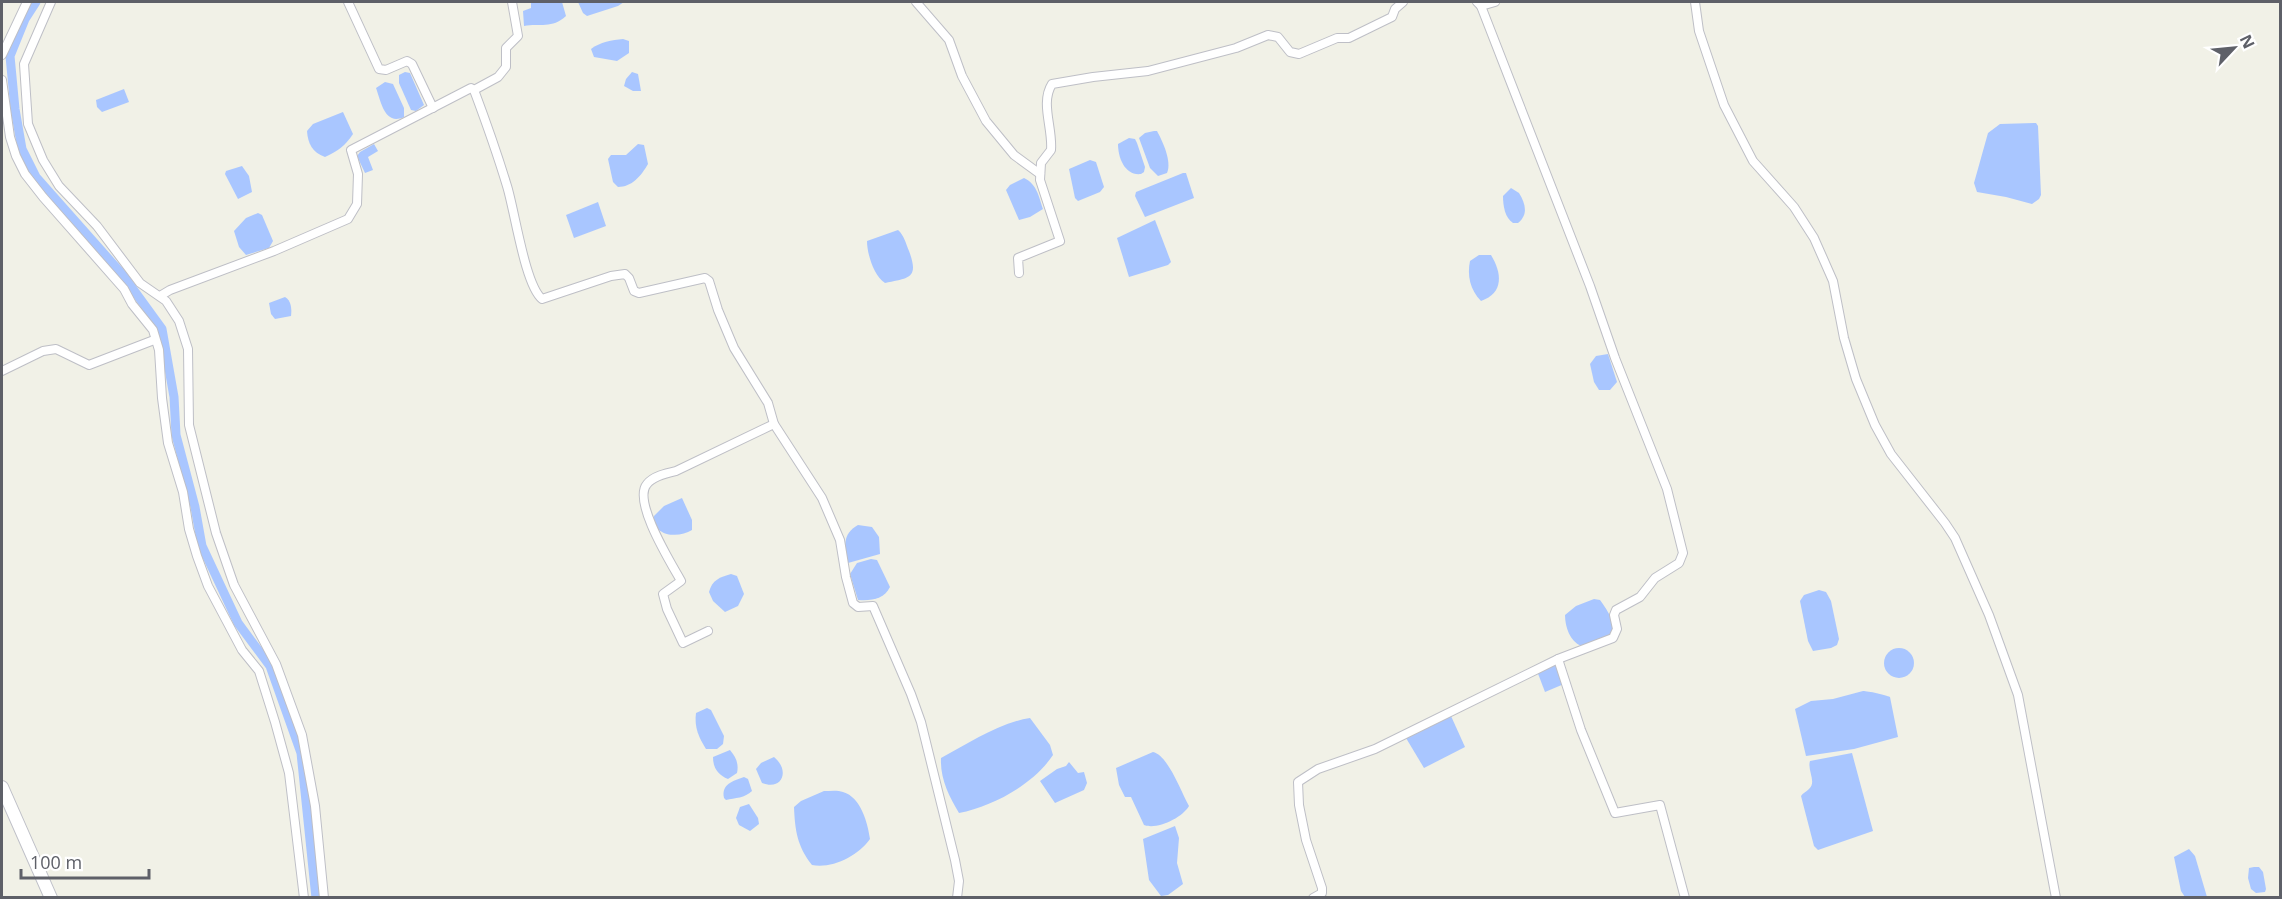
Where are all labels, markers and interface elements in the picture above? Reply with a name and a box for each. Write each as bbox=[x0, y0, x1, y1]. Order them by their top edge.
north arrow bbox=[2204, 18, 2264, 78]
text: N bbox=[2235, 31, 2260, 52]
scale bar bbox=[21, 842, 148, 880]
text: 100 m bbox=[30, 850, 82, 874]

